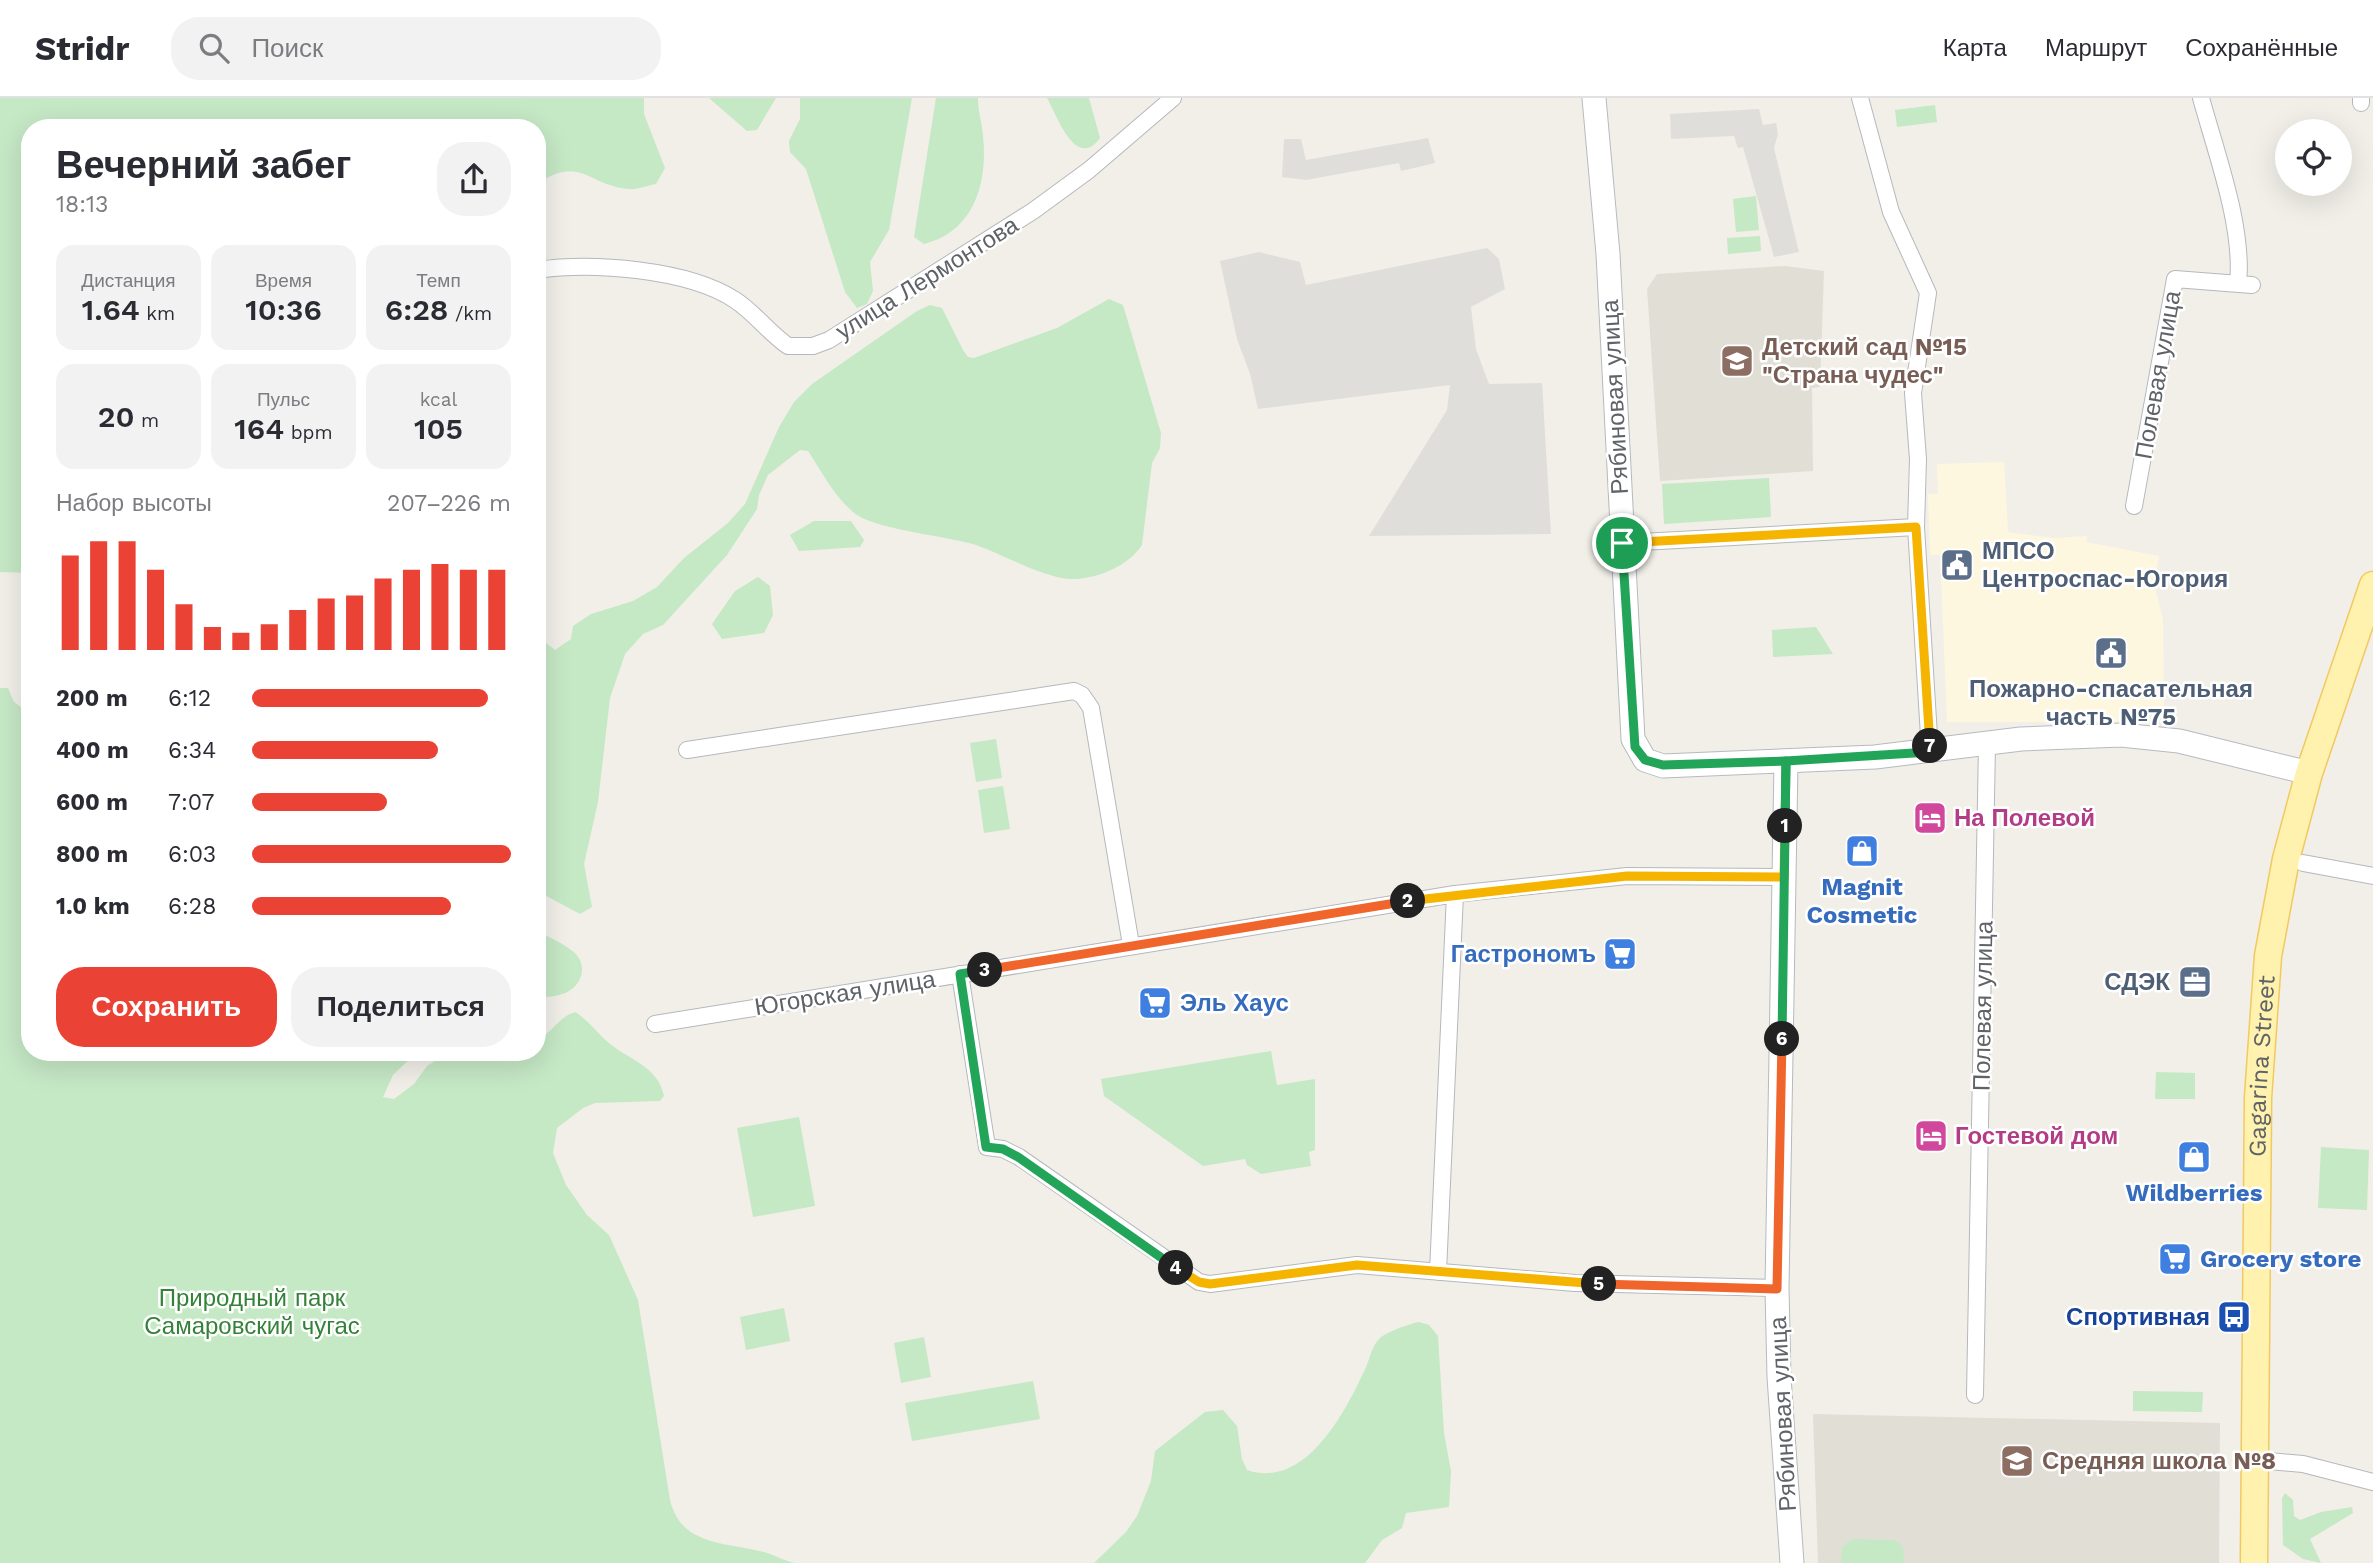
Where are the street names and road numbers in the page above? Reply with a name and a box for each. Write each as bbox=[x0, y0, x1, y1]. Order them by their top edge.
street label: улица Лермонтова bbox=[831, 210, 1024, 345]
street label: Полевая улица bbox=[2129, 288, 2187, 461]
street label: Рябиновая улица bbox=[1596, 298, 1634, 495]
street label: Полевая улица bbox=[1968, 920, 1998, 1091]
street label: Югорская улица bbox=[753, 965, 938, 1021]
street label: Gagarina Street bbox=[2243, 974, 2281, 1157]
street label: Рябиновая улица bbox=[1764, 1315, 1802, 1512]

